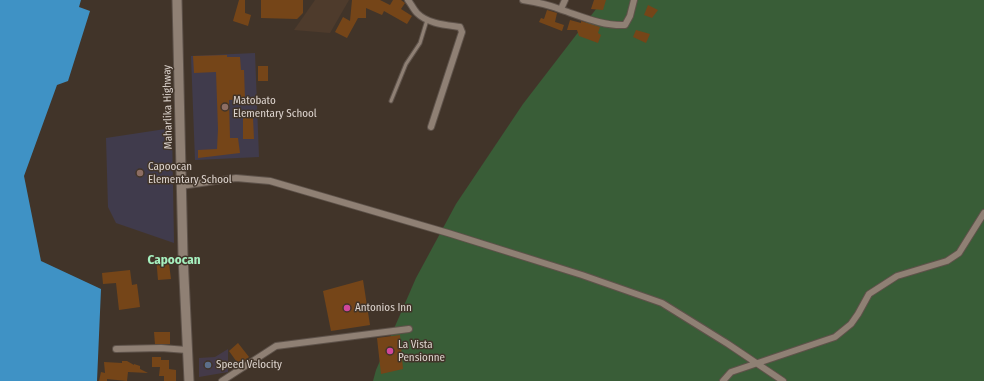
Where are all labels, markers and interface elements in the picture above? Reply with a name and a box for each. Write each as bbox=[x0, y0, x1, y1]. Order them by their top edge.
street label: Maharlika Highway bbox=[161, 65, 175, 149]
place label: Matobato Elementary School bbox=[233, 94, 317, 120]
marker: Matobato Elementary School bbox=[220, 102, 230, 112]
place label: Capoocan Elementary School bbox=[148, 160, 232, 186]
marker: Capoocan Elementary School bbox=[135, 168, 145, 178]
district label: Capoocan bbox=[148, 252, 200, 268]
place label: Antonios Inn bbox=[355, 301, 412, 315]
marker: Antonios Inn bbox=[342, 303, 352, 313]
place label: La Vista Pensionne bbox=[398, 338, 445, 364]
marker: La Vista Pensionne bbox=[385, 346, 395, 356]
place label: Speed Velocity bbox=[216, 358, 282, 372]
marker: Speed Velocity bbox=[203, 360, 213, 370]

